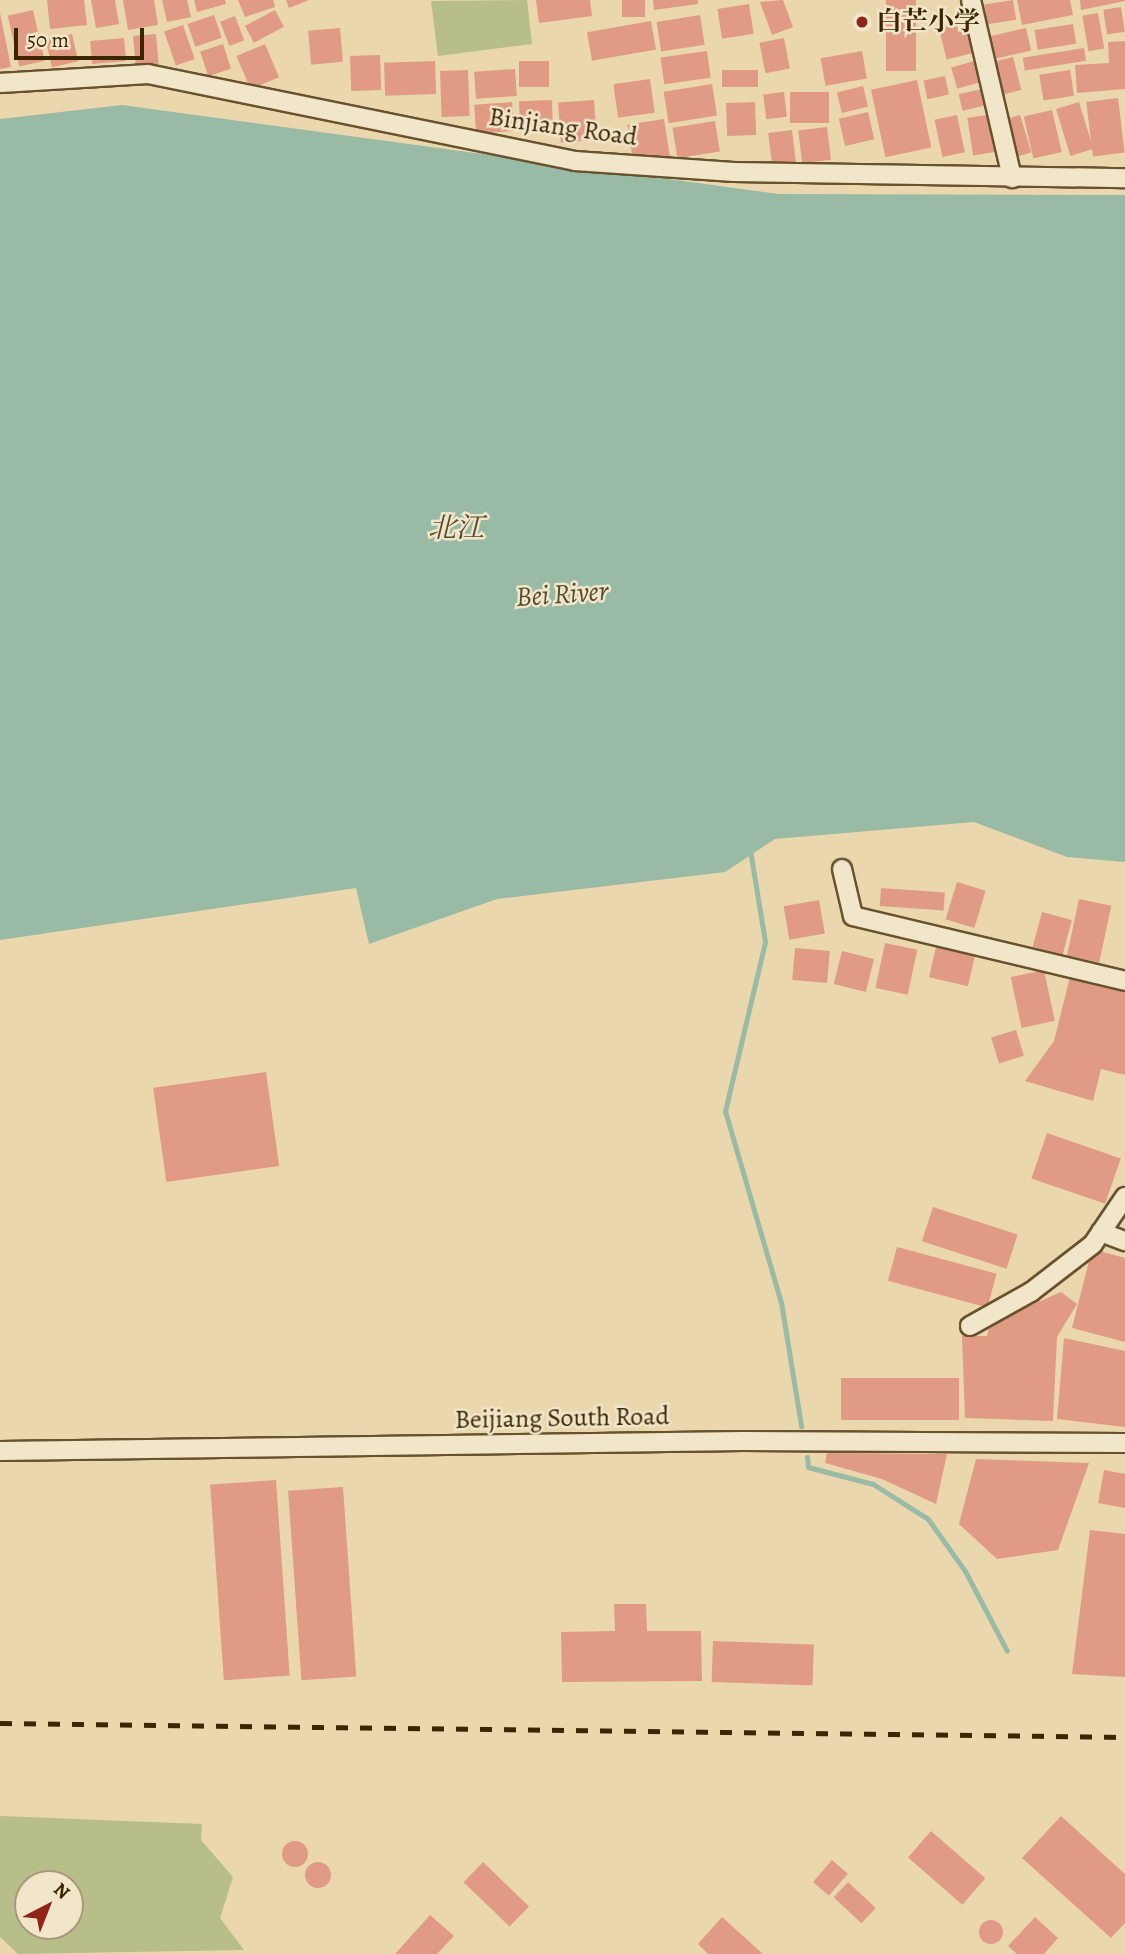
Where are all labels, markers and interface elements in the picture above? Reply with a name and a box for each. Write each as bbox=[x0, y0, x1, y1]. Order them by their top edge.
place label: 白芒小学 bbox=[876, 6, 980, 38]
scale bar bbox=[18, 14, 147, 58]
marker: 白芒小学 bbox=[854, 14, 870, 30]
text: 50 m bbox=[27, 26, 69, 54]
street label: Binjiang Road bbox=[487, 101, 639, 153]
water label: 北江 bbox=[428, 511, 484, 545]
water label: Bei River bbox=[515, 574, 609, 614]
street label: Beijiang South Road bbox=[454, 1401, 670, 1435]
north arrow bbox=[14, 1870, 84, 1940]
text: N bbox=[48, 1877, 76, 1905]

